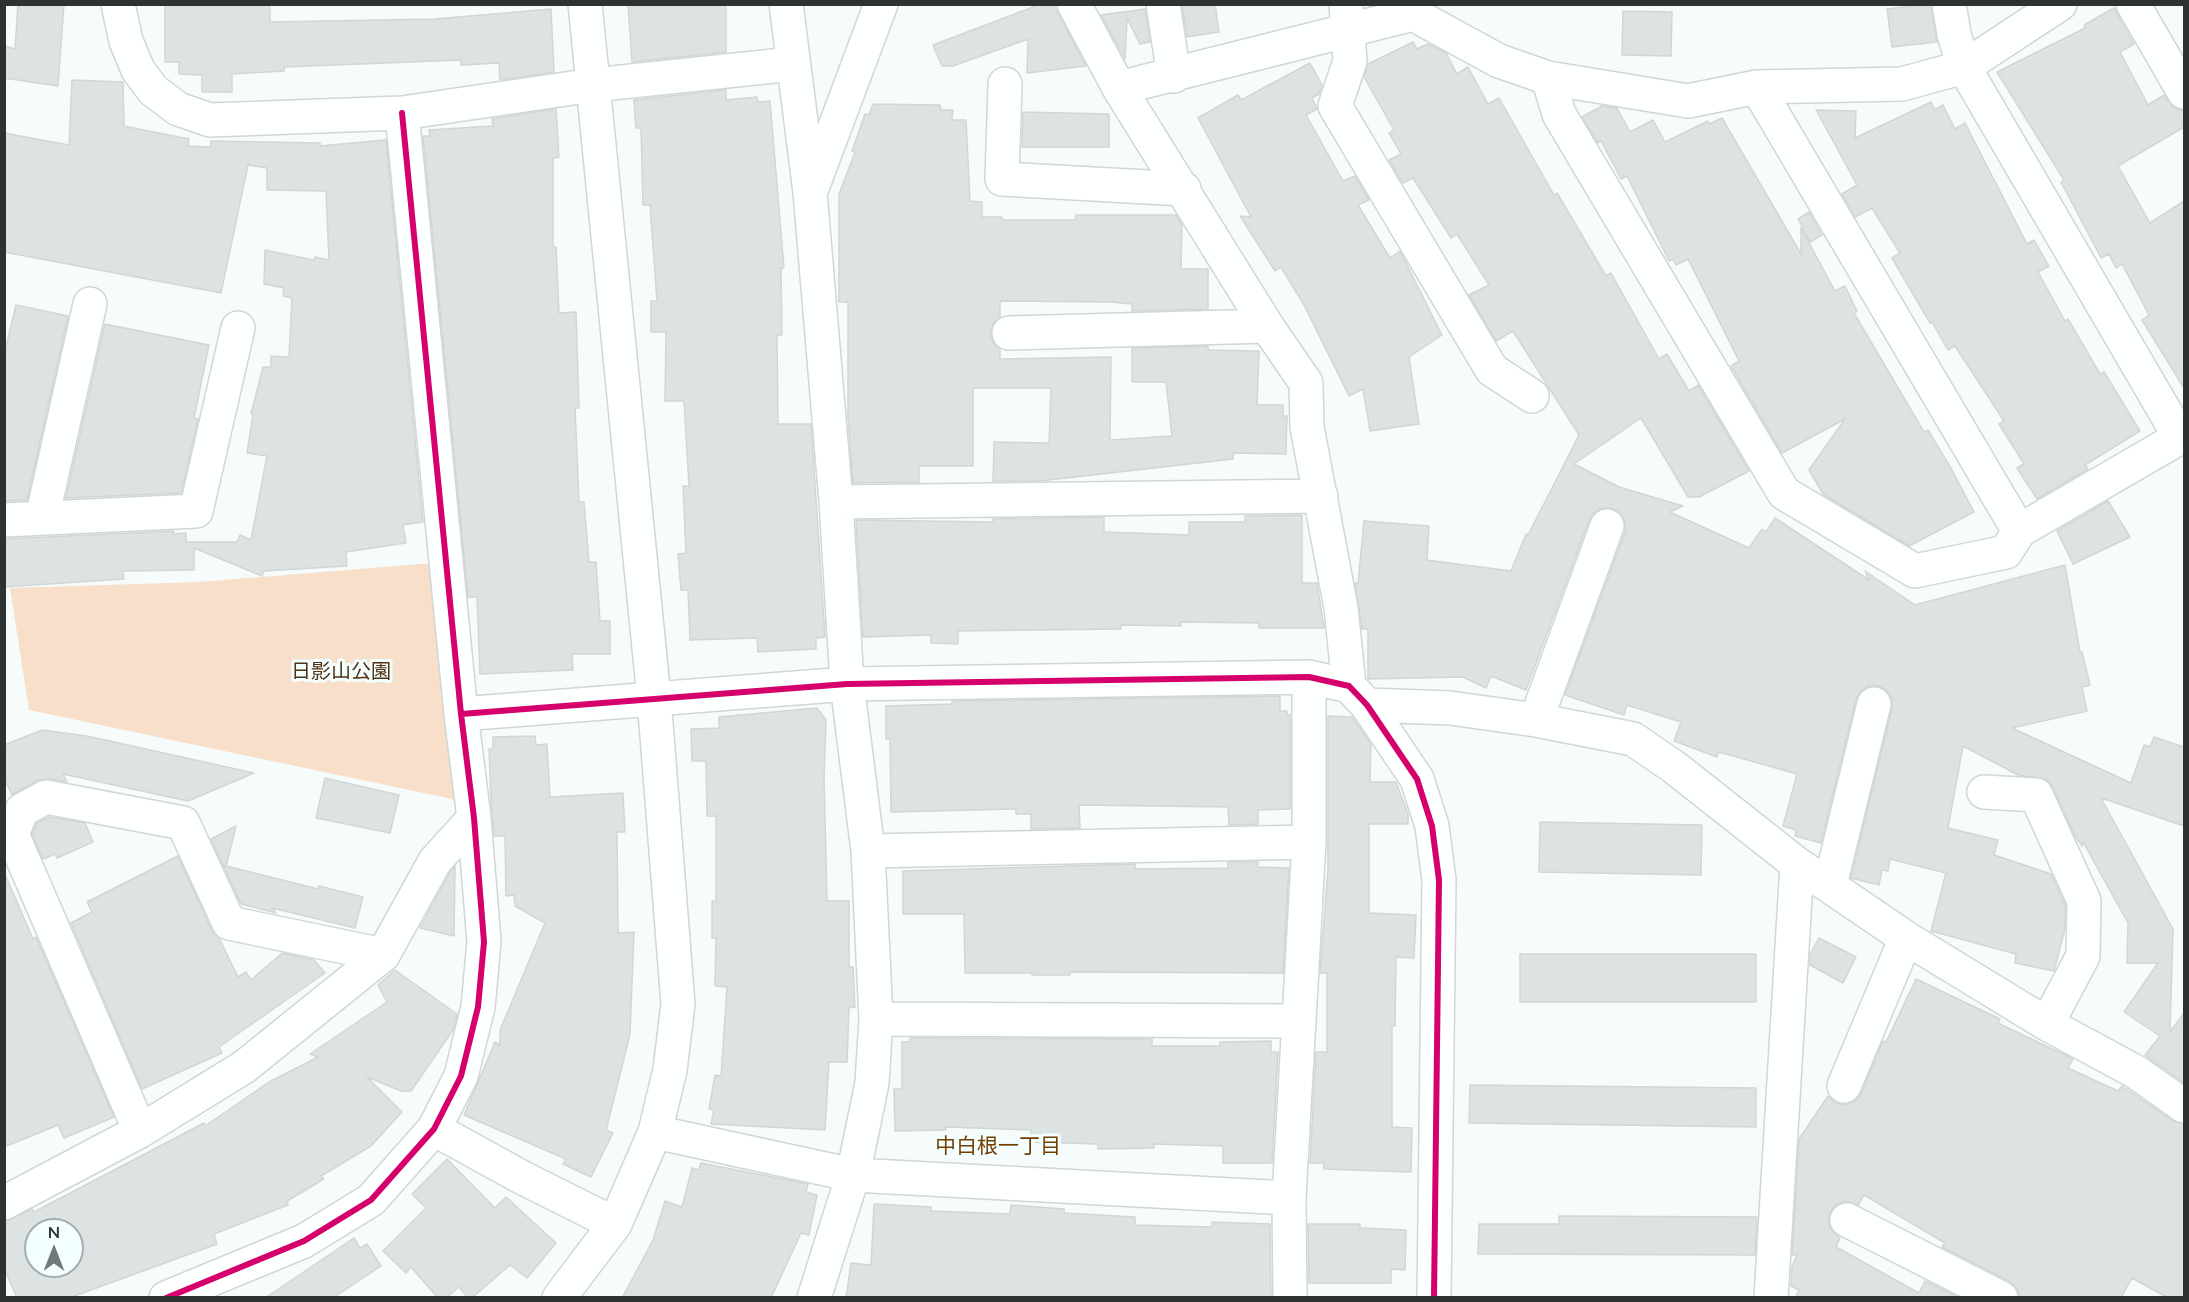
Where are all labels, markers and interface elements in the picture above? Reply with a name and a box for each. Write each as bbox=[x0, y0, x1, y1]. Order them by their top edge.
park label: 日影山公園 bbox=[291, 660, 391, 684]
district label: 中白根一丁目 bbox=[935, 1133, 1061, 1159]
north arrow bbox=[24, 1218, 84, 1278]
text: N bbox=[48, 1222, 60, 1241]

